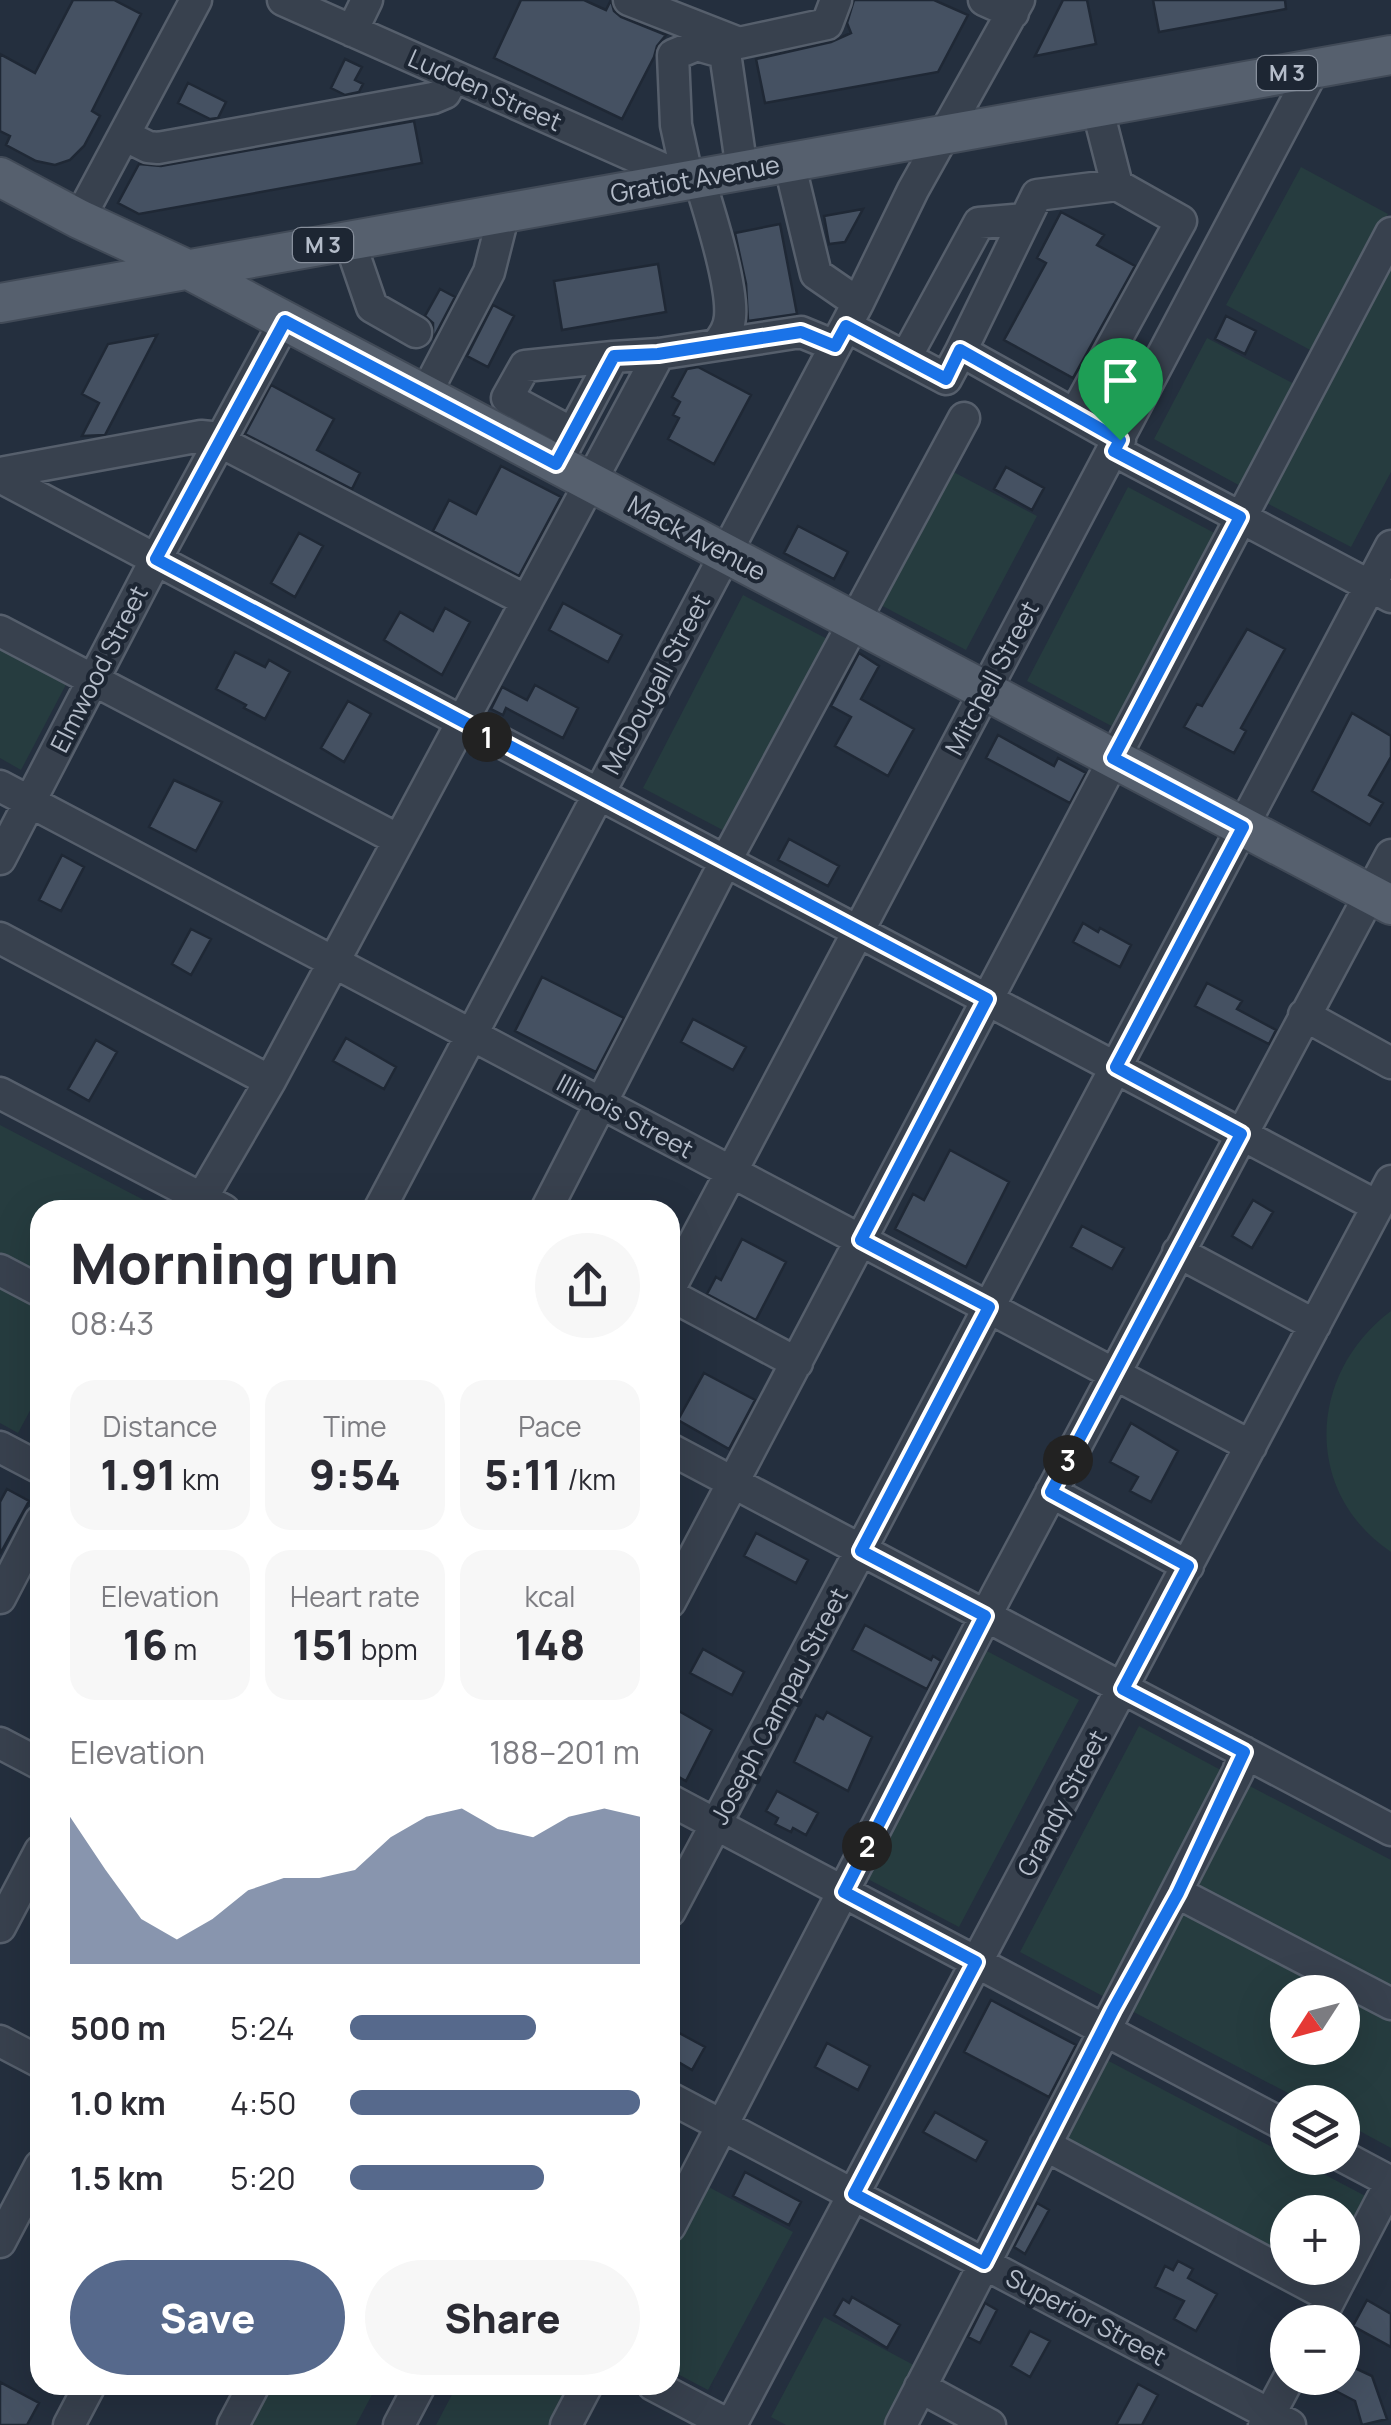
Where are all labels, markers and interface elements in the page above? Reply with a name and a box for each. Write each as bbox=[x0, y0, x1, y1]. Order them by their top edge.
street label: Ludden Street bbox=[403, 40, 568, 139]
road number: M 3 bbox=[1257, 56, 1317, 90]
street label: Gratiot Avenue bbox=[608, 146, 782, 211]
road number: M 3 bbox=[293, 228, 353, 262]
pin bbox=[1078, 338, 1163, 441]
icon: arrive bbox=[1093, 353, 1148, 408]
street label: Mack Avenue bbox=[622, 486, 772, 589]
street label: Elmwood Street bbox=[41, 579, 156, 758]
street label: McDougall Street bbox=[593, 587, 718, 780]
street label: Mitchell Street bbox=[936, 595, 1047, 761]
pin: 1 bbox=[462, 712, 512, 762]
text: 1 bbox=[481, 718, 493, 756]
street label: Illinois Street bbox=[551, 1065, 700, 1166]
text: Morning run bbox=[70, 1225, 399, 1301]
button: share bbox=[535, 1233, 640, 1338]
text: 08:43 bbox=[70, 1301, 154, 1345]
text: Distance bbox=[103, 1407, 217, 1445]
text: Time bbox=[323, 1407, 387, 1445]
text: Pace bbox=[518, 1407, 582, 1445]
pin: 3 bbox=[1043, 1435, 1093, 1485]
text: 3 bbox=[1060, 1441, 1076, 1479]
text: 1.91 bbox=[100, 1445, 176, 1503]
text: 9:54 bbox=[309, 1445, 401, 1503]
text: 5:11 bbox=[484, 1445, 562, 1503]
text: km bbox=[176, 1460, 220, 1498]
text: /km bbox=[562, 1460, 616, 1498]
text: Elevation bbox=[101, 1577, 219, 1615]
text: Heart rate bbox=[290, 1577, 420, 1615]
text: kcal bbox=[524, 1577, 576, 1615]
street label: Joseph Campau Street bbox=[701, 1581, 856, 1830]
text: 16 bbox=[123, 1615, 168, 1673]
text: 151 bbox=[292, 1615, 355, 1673]
text: 148 bbox=[514, 1615, 586, 1673]
text: m bbox=[168, 1630, 197, 1668]
text: bpm bbox=[355, 1630, 418, 1668]
street label: Grandy Street bbox=[1008, 1723, 1115, 1882]
text: Elevation bbox=[70, 1730, 205, 1774]
text: 188–201 m bbox=[489, 1730, 640, 1774]
pin: 2 bbox=[842, 1821, 892, 1871]
text: 2 bbox=[859, 1827, 875, 1865]
north arrow bbox=[1270, 1975, 1360, 2065]
map controls bbox=[1270, 1975, 1360, 2395]
text: 500 m bbox=[70, 2006, 166, 2050]
text: 5:24 bbox=[230, 2006, 295, 2050]
text: 1.0 km bbox=[70, 2081, 166, 2125]
text: 4:50 bbox=[230, 2081, 296, 2125]
button: layers bbox=[1270, 2085, 1360, 2175]
text: 1.5 km bbox=[70, 2156, 164, 2200]
text: 5:20 bbox=[230, 2156, 296, 2200]
button: + bbox=[1270, 2195, 1360, 2285]
button: Save bbox=[70, 2260, 345, 2375]
button: Share bbox=[365, 2260, 640, 2375]
street label: Superior Street bbox=[1000, 2260, 1172, 2374]
button: − bbox=[1270, 2305, 1360, 2395]

